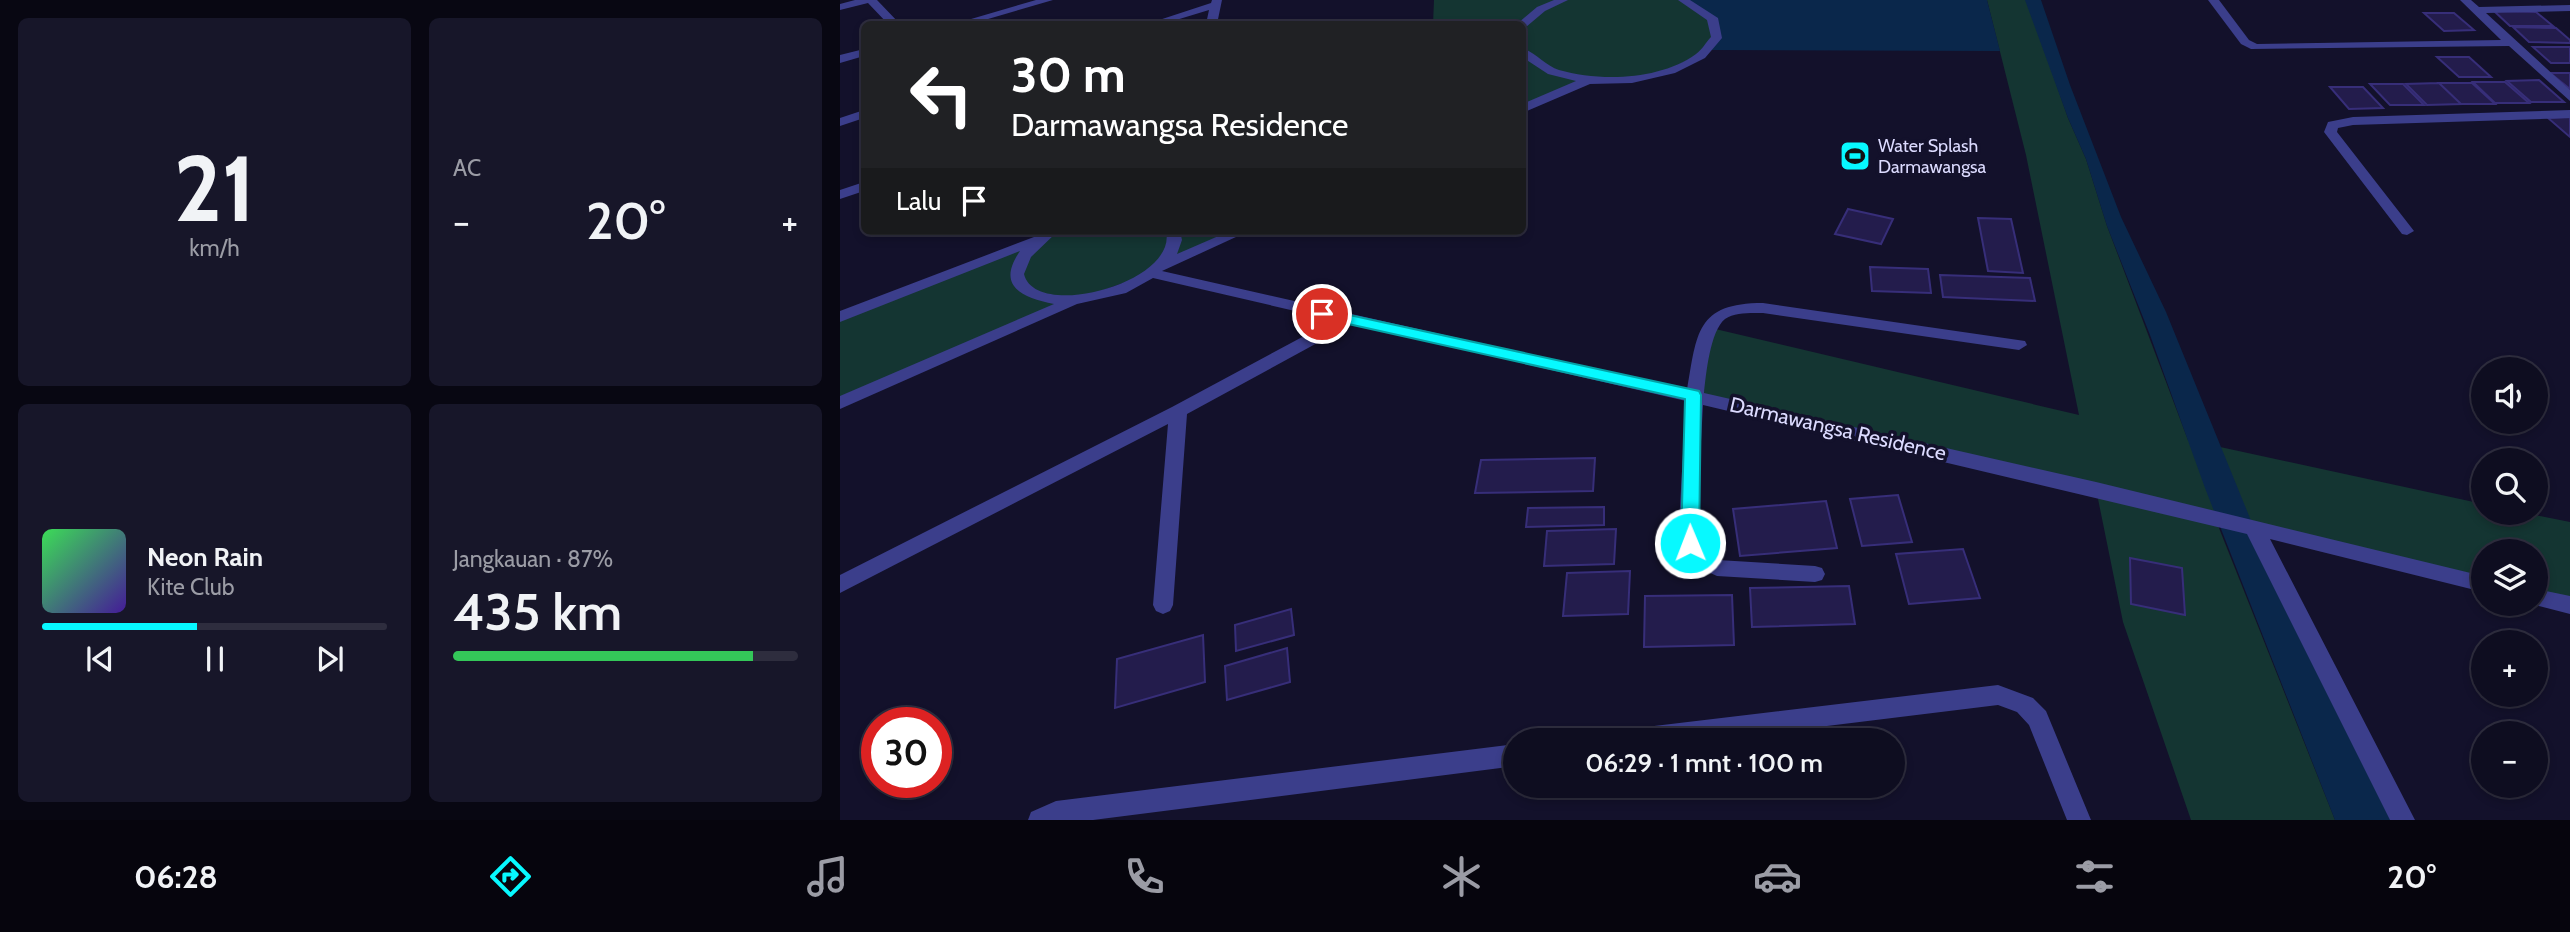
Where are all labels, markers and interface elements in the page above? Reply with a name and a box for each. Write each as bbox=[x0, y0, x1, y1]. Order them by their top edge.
text: 30 m bbox=[1011, 45, 1126, 104]
icon: left bbox=[896, 49, 987, 140]
text: Darmawangsa Residence bbox=[1011, 105, 1348, 144]
text: 21 bbox=[174, 133, 255, 244]
place label: Water Splash Darmawangsa bbox=[1878, 135, 1987, 178]
sports icon: Water Splash Darmawangsa bbox=[1838, 139, 1872, 173]
text: AC bbox=[453, 154, 481, 182]
icon: arrive bbox=[955, 182, 993, 220]
text: Lalu bbox=[896, 185, 941, 217]
text: 20° bbox=[586, 189, 665, 252]
text: − bbox=[453, 198, 470, 245]
text: + bbox=[781, 198, 798, 245]
text: km/h bbox=[189, 234, 240, 262]
pin bbox=[1292, 284, 1352, 344]
icon: arrive bbox=[1303, 295, 1341, 333]
map controls bbox=[2471, 357, 2548, 798]
button: sound bbox=[2471, 357, 2548, 434]
street label: Darmawangsa Residence bbox=[1727, 391, 1949, 466]
button: search bbox=[2471, 448, 2548, 525]
position arrow bbox=[1653, 506, 1727, 580]
button: layers bbox=[2471, 539, 2548, 616]
text: Neon Rain bbox=[147, 541, 263, 573]
text: Jangkauan · 87% bbox=[453, 545, 613, 573]
text: Kite Club bbox=[147, 573, 234, 601]
text: 435 km bbox=[453, 580, 622, 643]
button: + bbox=[2471, 630, 2548, 707]
icon: previous bbox=[81, 640, 119, 678]
icon: pause bbox=[196, 640, 234, 678]
icon: next bbox=[311, 640, 349, 678]
speed limit sign: 30 bbox=[861, 707, 952, 798]
button: − bbox=[2471, 721, 2548, 798]
text: 06:29 · 1 mnt · 100 m bbox=[1585, 747, 1823, 779]
icon: directions bbox=[486, 852, 535, 901]
icon: music bbox=[803, 852, 852, 901]
icon: phone bbox=[1120, 852, 1169, 901]
icon: climate bbox=[1437, 852, 1486, 901]
icon: car bbox=[1753, 852, 1802, 901]
icon: filters bbox=[2070, 852, 2119, 901]
text: 06:28 bbox=[134, 857, 218, 896]
text: 20° bbox=[2387, 857, 2436, 896]

